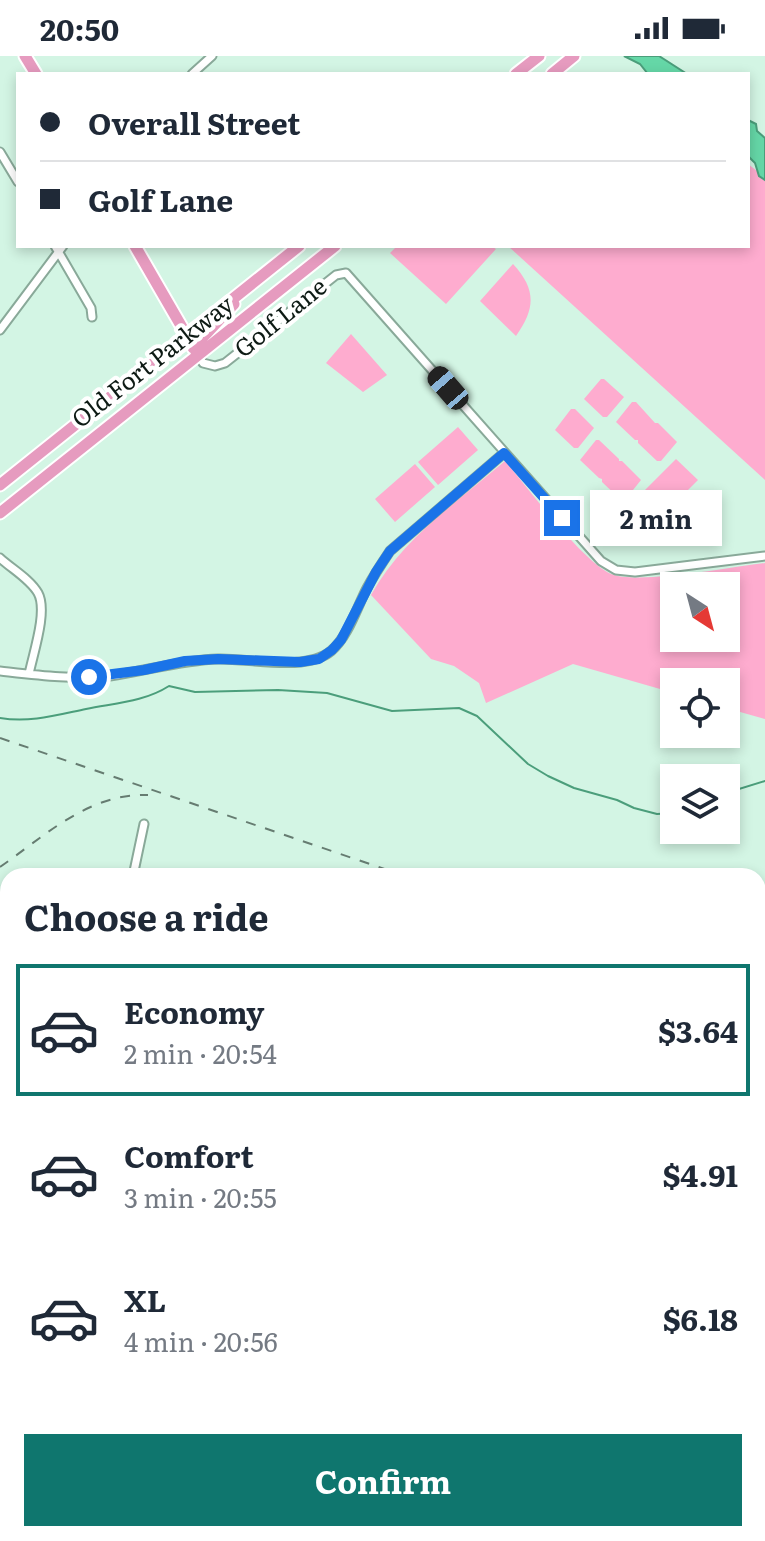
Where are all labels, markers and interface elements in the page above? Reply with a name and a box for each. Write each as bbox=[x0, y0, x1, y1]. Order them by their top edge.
text: 20:50 bbox=[40, 6, 119, 50]
text: Overall Street bbox=[88, 100, 301, 144]
text: Golf Lane bbox=[88, 177, 233, 221]
street label: Golf Lane bbox=[226, 268, 333, 364]
street label: Old Fort Parkway bbox=[63, 286, 240, 434]
car bbox=[423, 362, 473, 414]
callout: 2 min bbox=[590, 490, 722, 546]
text: 2 min bbox=[620, 498, 692, 537]
route end bbox=[544, 500, 580, 536]
north arrow bbox=[660, 572, 740, 652]
map controls bbox=[660, 572, 740, 844]
route start bbox=[71, 659, 107, 695]
button: locate bbox=[660, 668, 740, 748]
button: layers bbox=[660, 764, 740, 844]
text: Choose a ride bbox=[24, 889, 269, 942]
text: Economy bbox=[124, 989, 264, 1033]
icon: car bbox=[28, 994, 100, 1066]
text: $3.64 bbox=[658, 1008, 738, 1052]
text: 2 min · 20:54 bbox=[124, 1033, 277, 1072]
text: Comfort bbox=[124, 1133, 254, 1177]
icon: car bbox=[28, 1138, 100, 1210]
text: $4.91 bbox=[662, 1152, 738, 1196]
text: 3 min · 20:55 bbox=[124, 1177, 277, 1216]
text: XL bbox=[124, 1277, 166, 1321]
icon: car bbox=[28, 1282, 100, 1354]
text: $6.18 bbox=[663, 1296, 738, 1340]
text: 4 min · 20:56 bbox=[124, 1321, 278, 1360]
button: Confirm bbox=[24, 1434, 742, 1526]

